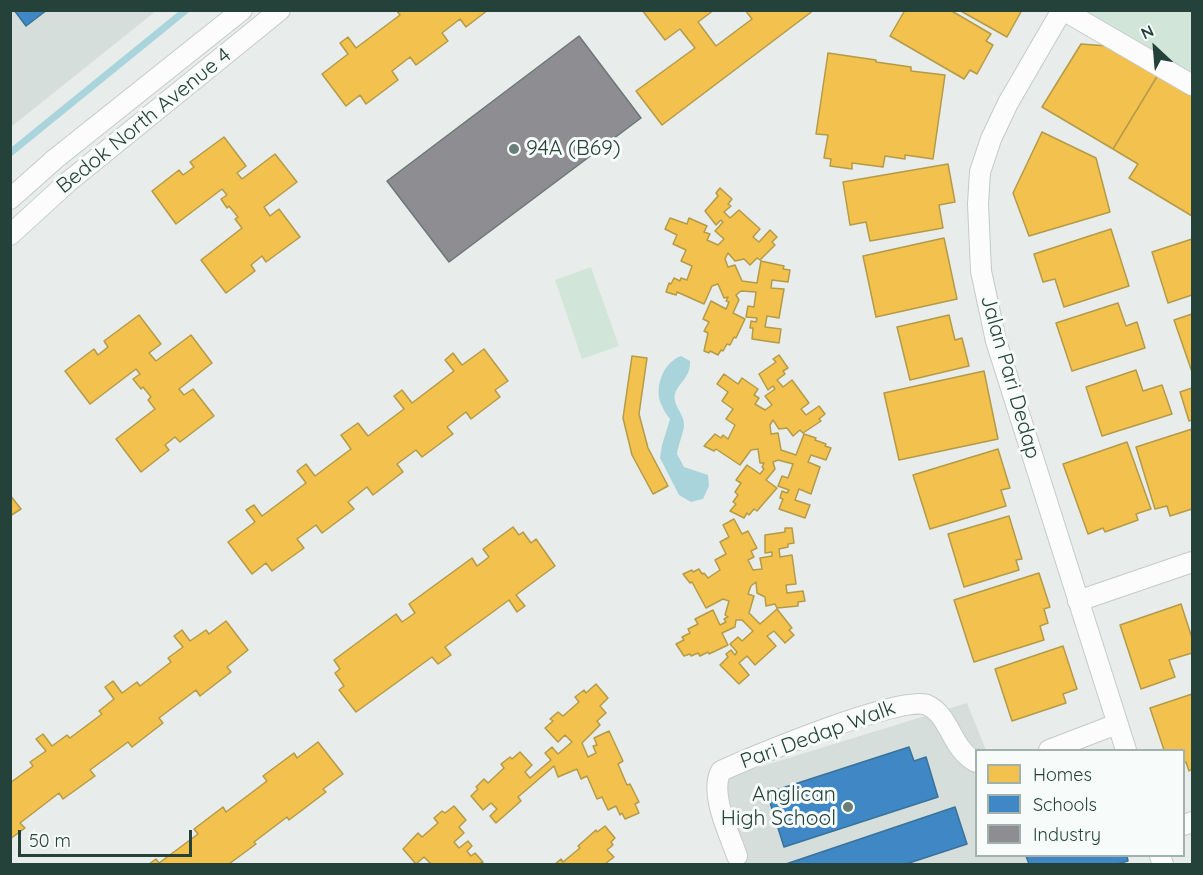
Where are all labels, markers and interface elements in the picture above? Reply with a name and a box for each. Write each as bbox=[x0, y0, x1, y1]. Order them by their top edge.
north arrow bbox=[1125, 18, 1185, 78]
text: N bbox=[1137, 20, 1157, 43]
street label: Bedok North Avenue 4 bbox=[52, 43, 236, 199]
place label: 94A (B69) bbox=[526, 136, 620, 162]
marker: 94A (B69) bbox=[507, 142, 521, 156]
street label: Jalan Pari Dedap bbox=[975, 292, 1045, 462]
street label: Pari Dedap Walk bbox=[737, 695, 899, 775]
legend bbox=[975, 749, 1185, 857]
text: Homes bbox=[1033, 763, 1092, 786]
place label: Anglican High School bbox=[721, 782, 836, 832]
text: Schools bbox=[1033, 793, 1097, 816]
marker: Anglican High School bbox=[841, 800, 855, 814]
scale bar bbox=[21, 818, 195, 856]
text: Industry bbox=[1033, 823, 1101, 846]
text: 50 m bbox=[29, 829, 71, 852]

